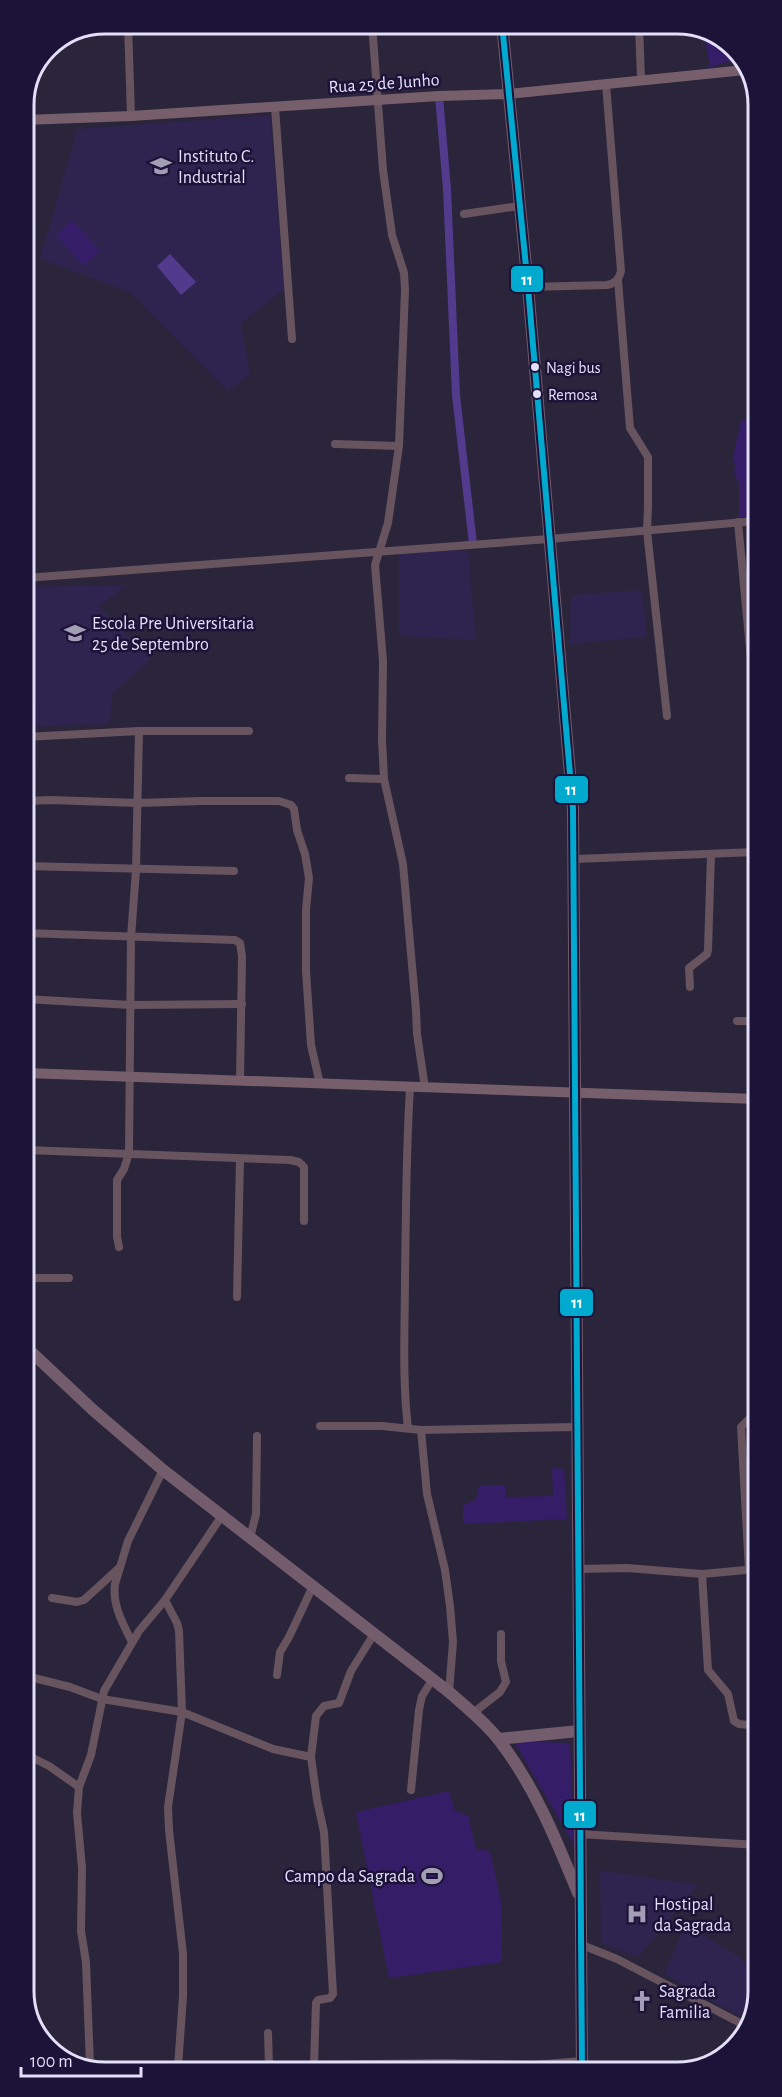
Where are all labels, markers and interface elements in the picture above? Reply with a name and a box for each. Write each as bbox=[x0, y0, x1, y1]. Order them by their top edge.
street label: Rua 25 de Junho bbox=[328, 71, 440, 97]
place label: Instituto C. Industrial bbox=[178, 148, 254, 187]
school or university icon: Instituto C. Industrial bbox=[149, 154, 173, 178]
line badge: 11 bbox=[510, 265, 544, 293]
text: 11 bbox=[521, 272, 533, 288]
place label: Nagi bus bbox=[546, 360, 601, 376]
marker: Nagi bus bbox=[529, 361, 541, 373]
place label: Remosa bbox=[548, 387, 598, 403]
marker: Remosa bbox=[531, 388, 543, 400]
place label: Escola Pre Universitaria 25 de Septembro bbox=[92, 615, 254, 654]
school or university icon: Escola Pre Universitaria 25 de Septembro bbox=[63, 621, 87, 645]
line badge: 11 bbox=[554, 775, 589, 804]
text: 11 bbox=[565, 782, 577, 798]
line badge: 11 bbox=[559, 1288, 594, 1317]
text: 11 bbox=[571, 1295, 583, 1311]
line badge: 11 bbox=[563, 1800, 597, 1829]
text: 11 bbox=[574, 1808, 586, 1824]
sports icon: Campo da Sagrada bbox=[420, 1864, 444, 1888]
place label: Campo da Sagrada bbox=[285, 1868, 415, 1886]
place label: Hostipal da Sagrada bbox=[654, 1896, 731, 1935]
hospital icon: Hostipal da Sagrada bbox=[625, 1902, 649, 1926]
place label: Sagrada Familia bbox=[659, 1983, 716, 2022]
church icon: Sagrada Familia bbox=[630, 1989, 654, 2013]
scale bar bbox=[21, 2040, 141, 2078]
text: 100 m bbox=[30, 2053, 73, 2071]

